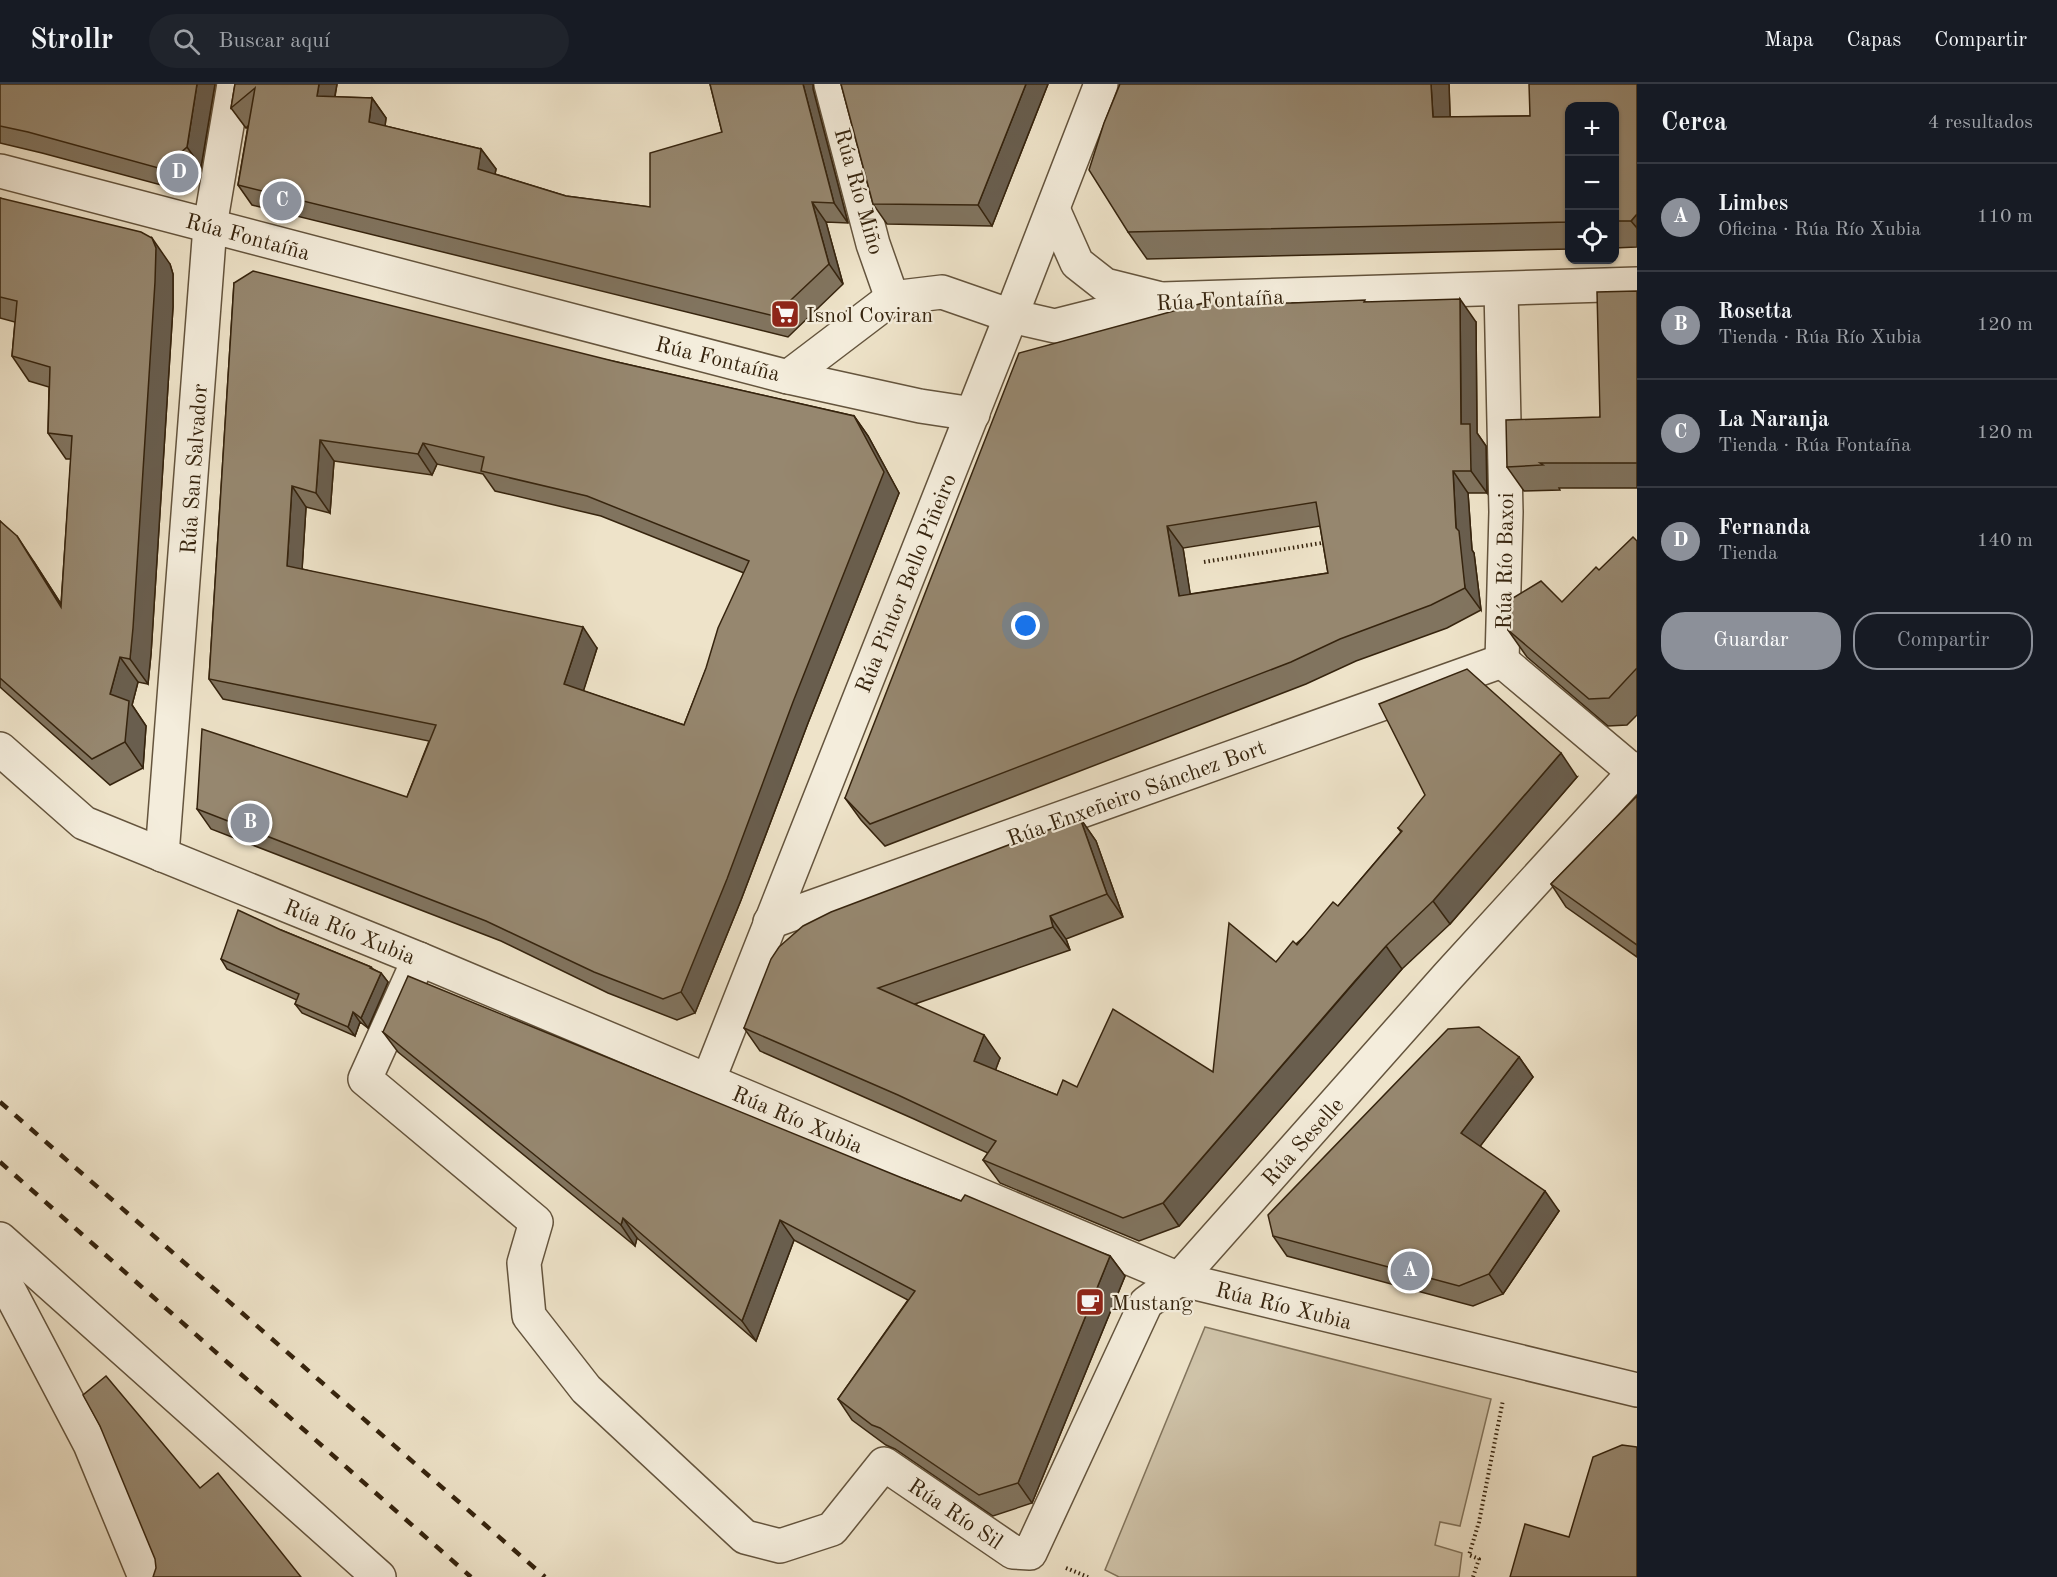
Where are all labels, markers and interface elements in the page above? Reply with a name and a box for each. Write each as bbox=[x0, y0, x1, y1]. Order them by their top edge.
search box bbox=[149, 14, 569, 68]
icon: search bbox=[170, 25, 203, 58]
text: Strollr bbox=[30, 27, 113, 55]
text: Buscar aquí bbox=[218, 30, 330, 52]
text: Mapa bbox=[1764, 30, 1814, 51]
text: Capas bbox=[1847, 30, 1901, 51]
text: Compartir bbox=[1934, 30, 2027, 51]
map controls bbox=[1565, 102, 1619, 264]
button: + bbox=[1565, 102, 1619, 156]
text: Cerca bbox=[1661, 110, 1727, 136]
text: 4 resultados bbox=[1928, 113, 2033, 133]
street label: Rúa Río Miño bbox=[830, 126, 887, 257]
pin: D bbox=[160, 150, 198, 196]
button: − bbox=[1565, 156, 1619, 210]
pin: C bbox=[262, 178, 302, 224]
text: Limbes bbox=[1718, 193, 1788, 215]
text: A bbox=[1673, 207, 1688, 227]
text: 110 m bbox=[1977, 207, 2033, 227]
button: locate bbox=[1565, 210, 1619, 264]
street label: Rúa Fontaíña bbox=[183, 211, 312, 265]
text: Oficina · Rúa Río Xubia bbox=[1718, 220, 1921, 240]
street label: Rúa Fontaíña bbox=[1156, 287, 1285, 315]
supermarket icon: Isnol Coviran bbox=[769, 298, 801, 330]
text: Rosetta bbox=[1718, 301, 1792, 323]
place label: Isnol Coviran bbox=[806, 305, 933, 327]
text: B bbox=[1673, 315, 1688, 335]
text: 120 m bbox=[1977, 315, 2033, 335]
text: Tienda · Rúa Río Xubia bbox=[1718, 328, 1922, 348]
street label: Rúa Fontaíña bbox=[653, 334, 782, 386]
street label: Rúa San Salvador bbox=[178, 383, 212, 555]
text: La Naranja bbox=[1718, 409, 1829, 431]
text: C bbox=[1674, 423, 1687, 443]
text: 120 m bbox=[1977, 423, 2033, 443]
text: Tienda · Rúa Fontaíña bbox=[1718, 436, 1911, 456]
street label: Rúa Pintor Bello Piñeiro bbox=[853, 471, 961, 696]
street label: Rúa Río Baxoi bbox=[1494, 492, 1518, 630]
text: Fernanda bbox=[1718, 517, 1810, 539]
text: D bbox=[1673, 531, 1688, 551]
text: 140 m bbox=[1977, 531, 2033, 551]
text: Tienda bbox=[1718, 544, 1778, 564]
your location bbox=[1011, 611, 1040, 640]
button: Guardar bbox=[1661, 612, 1841, 670]
button: Compartir bbox=[1853, 612, 2033, 670]
street label: Rúa Enxeñeiro Sánchez Bort bbox=[1004, 737, 1269, 851]
pin: B bbox=[230, 800, 270, 846]
street label: Rúa Río Xubia bbox=[280, 897, 418, 969]
street label: Rúa Río Xubia bbox=[729, 1083, 866, 1158]
street label: Rúa Seselle bbox=[1259, 1094, 1348, 1191]
pin: A bbox=[1390, 1248, 1430, 1294]
street label: Rúa Río Xubia bbox=[1213, 1279, 1354, 1335]
cafe icon: Mustang bbox=[1074, 1286, 1106, 1318]
place label: Mustang bbox=[1111, 1293, 1193, 1315]
street label: Rúa Río Sil bbox=[904, 1475, 1006, 1554]

